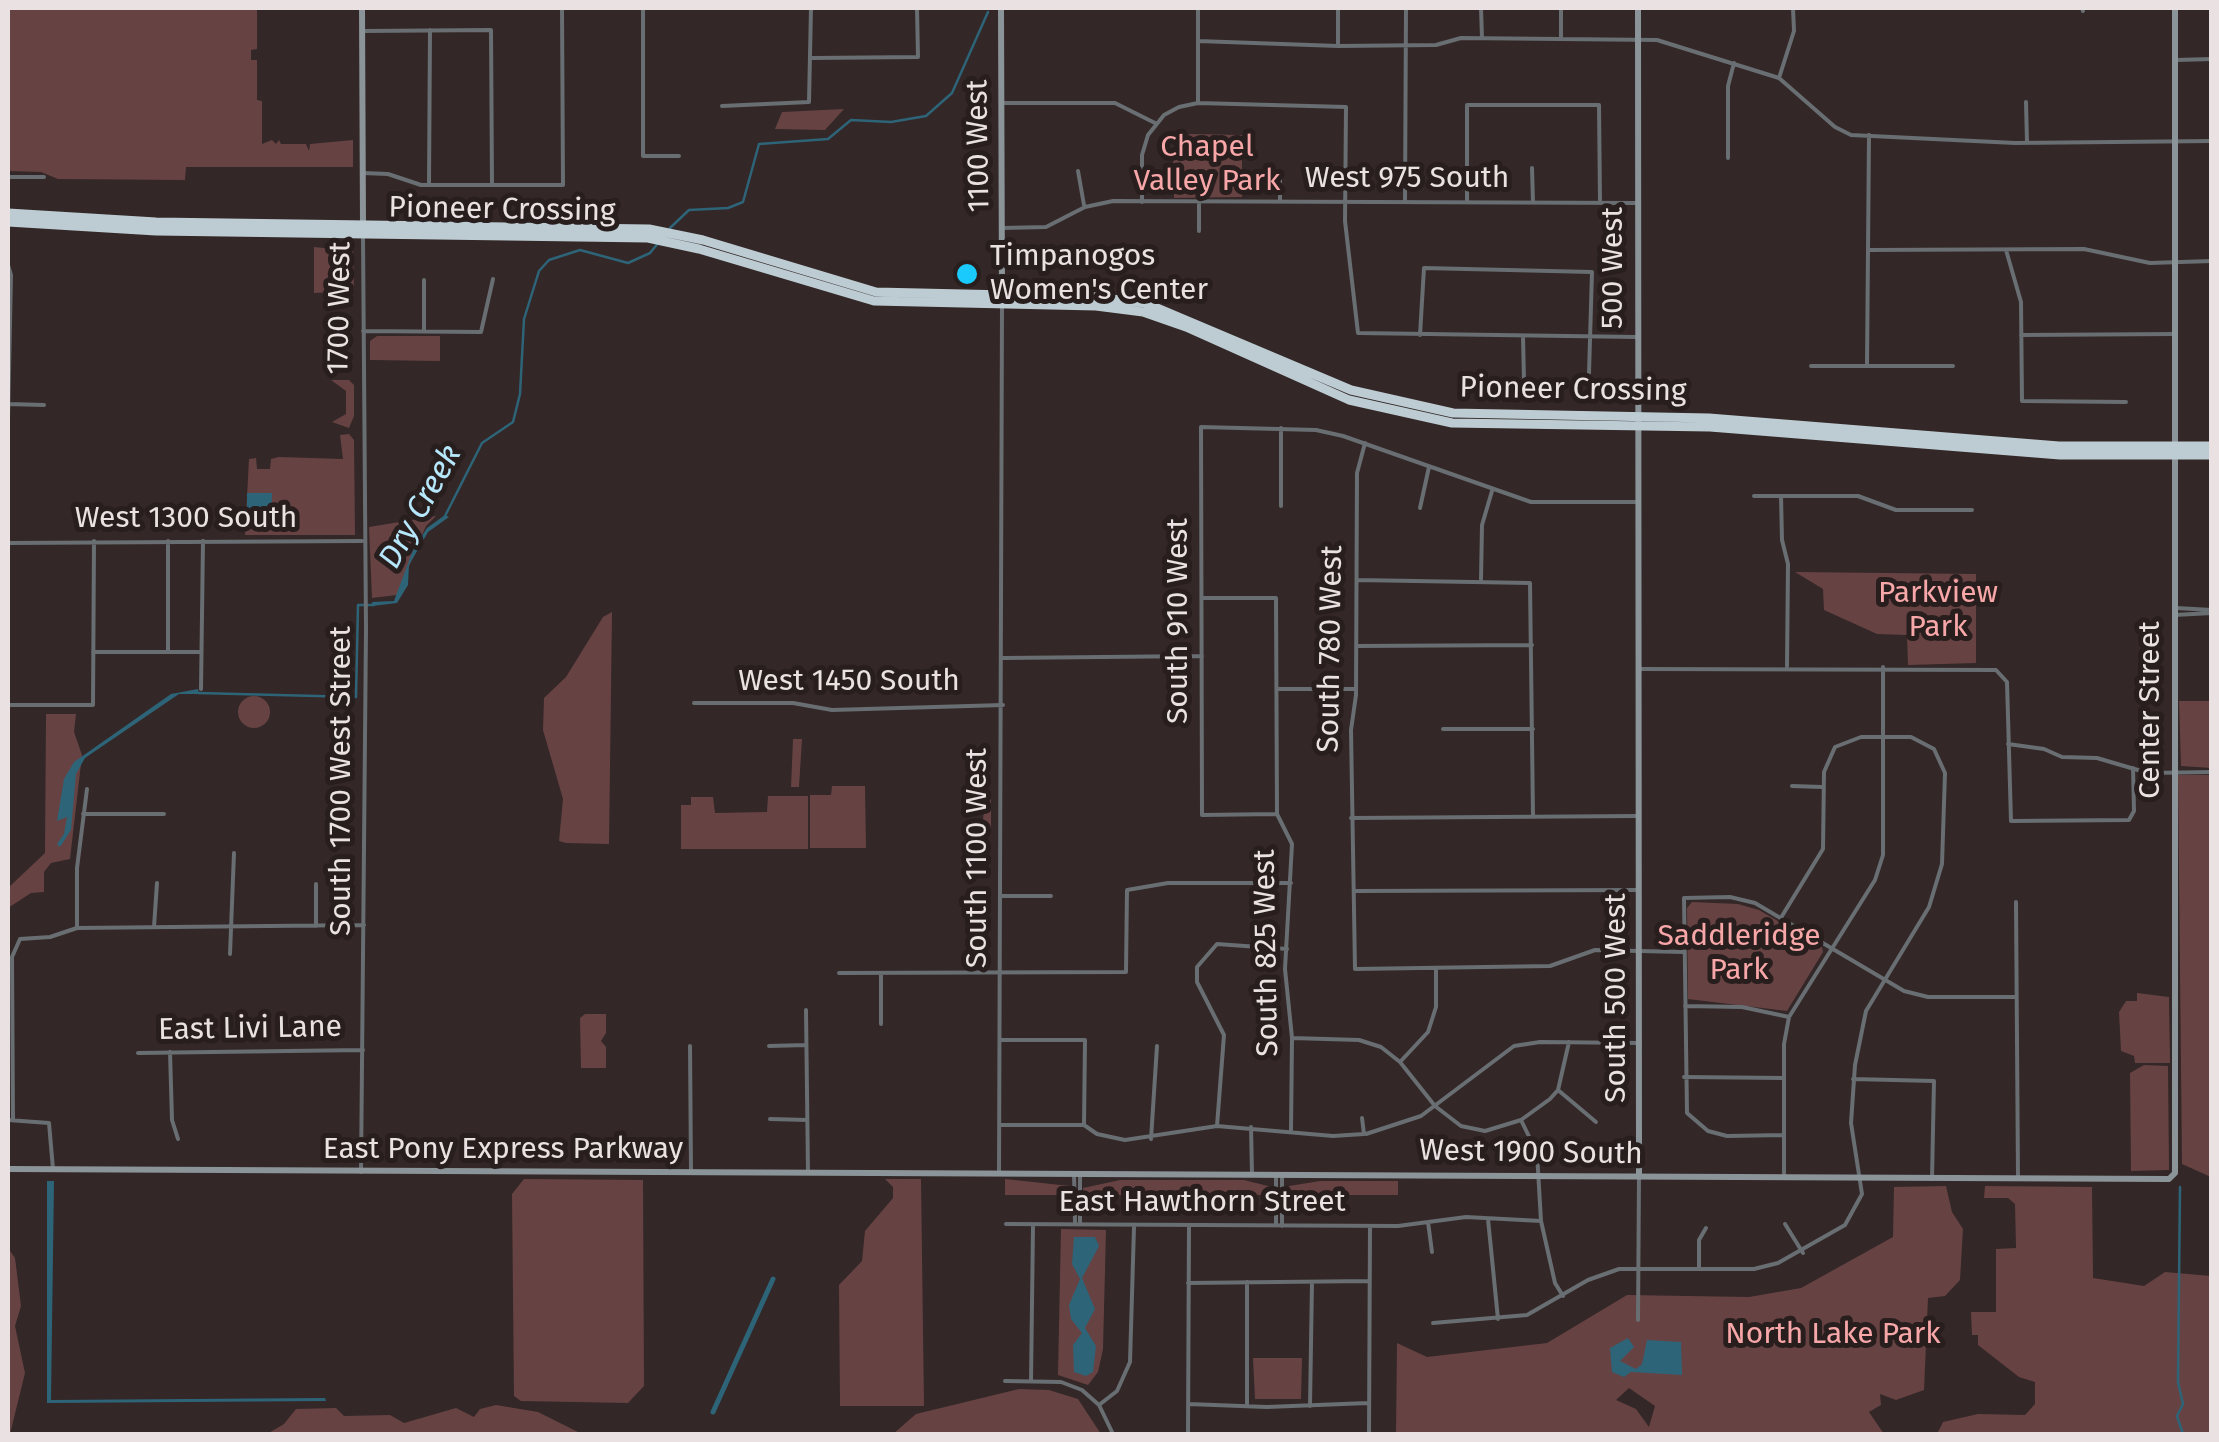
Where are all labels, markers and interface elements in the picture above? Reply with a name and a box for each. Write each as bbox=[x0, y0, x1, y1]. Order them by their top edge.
street label: 1100 West bbox=[960, 79, 998, 213]
park label: Chapel Valley Park bbox=[1134, 130, 1280, 200]
street label: West 975 South bbox=[1305, 161, 1509, 197]
street label: Pioneer Crossing bbox=[388, 190, 616, 230]
street label: 500 West bbox=[1596, 207, 1632, 329]
place label: Timpanogos Women's Center bbox=[990, 239, 1208, 310]
street label: 1700 West bbox=[321, 241, 359, 375]
marker: Timpanogos Women's Center bbox=[954, 261, 980, 287]
street label: Pioneer Crossing bbox=[1459, 370, 1687, 410]
water label: Dry Creek bbox=[371, 438, 471, 576]
street label: West 1300 South bbox=[75, 501, 297, 537]
street label: South 910 West bbox=[1161, 518, 1197, 724]
street label: South 780 West bbox=[1311, 545, 1351, 753]
park label: Parkview Park bbox=[1878, 576, 1998, 646]
street label: Center Street bbox=[2133, 621, 2169, 799]
street label: South 1700 West Street bbox=[324, 626, 360, 936]
street label: West 1450 South bbox=[738, 664, 960, 700]
street label: South 1100 West bbox=[960, 748, 996, 968]
street label: South 825 West bbox=[1247, 849, 1287, 1057]
street label: South 500 West bbox=[1599, 893, 1635, 1103]
park label: Saddleridge Park bbox=[1658, 919, 1820, 990]
street label: East Livi Lane bbox=[158, 1009, 342, 1049]
street label: East Pony Express Parkway bbox=[323, 1132, 683, 1168]
street label: West 1900 South bbox=[1419, 1133, 1643, 1173]
street label: East Hawthorn Street bbox=[1058, 1185, 1346, 1221]
park label: North Lake Park bbox=[1725, 1317, 1941, 1353]

